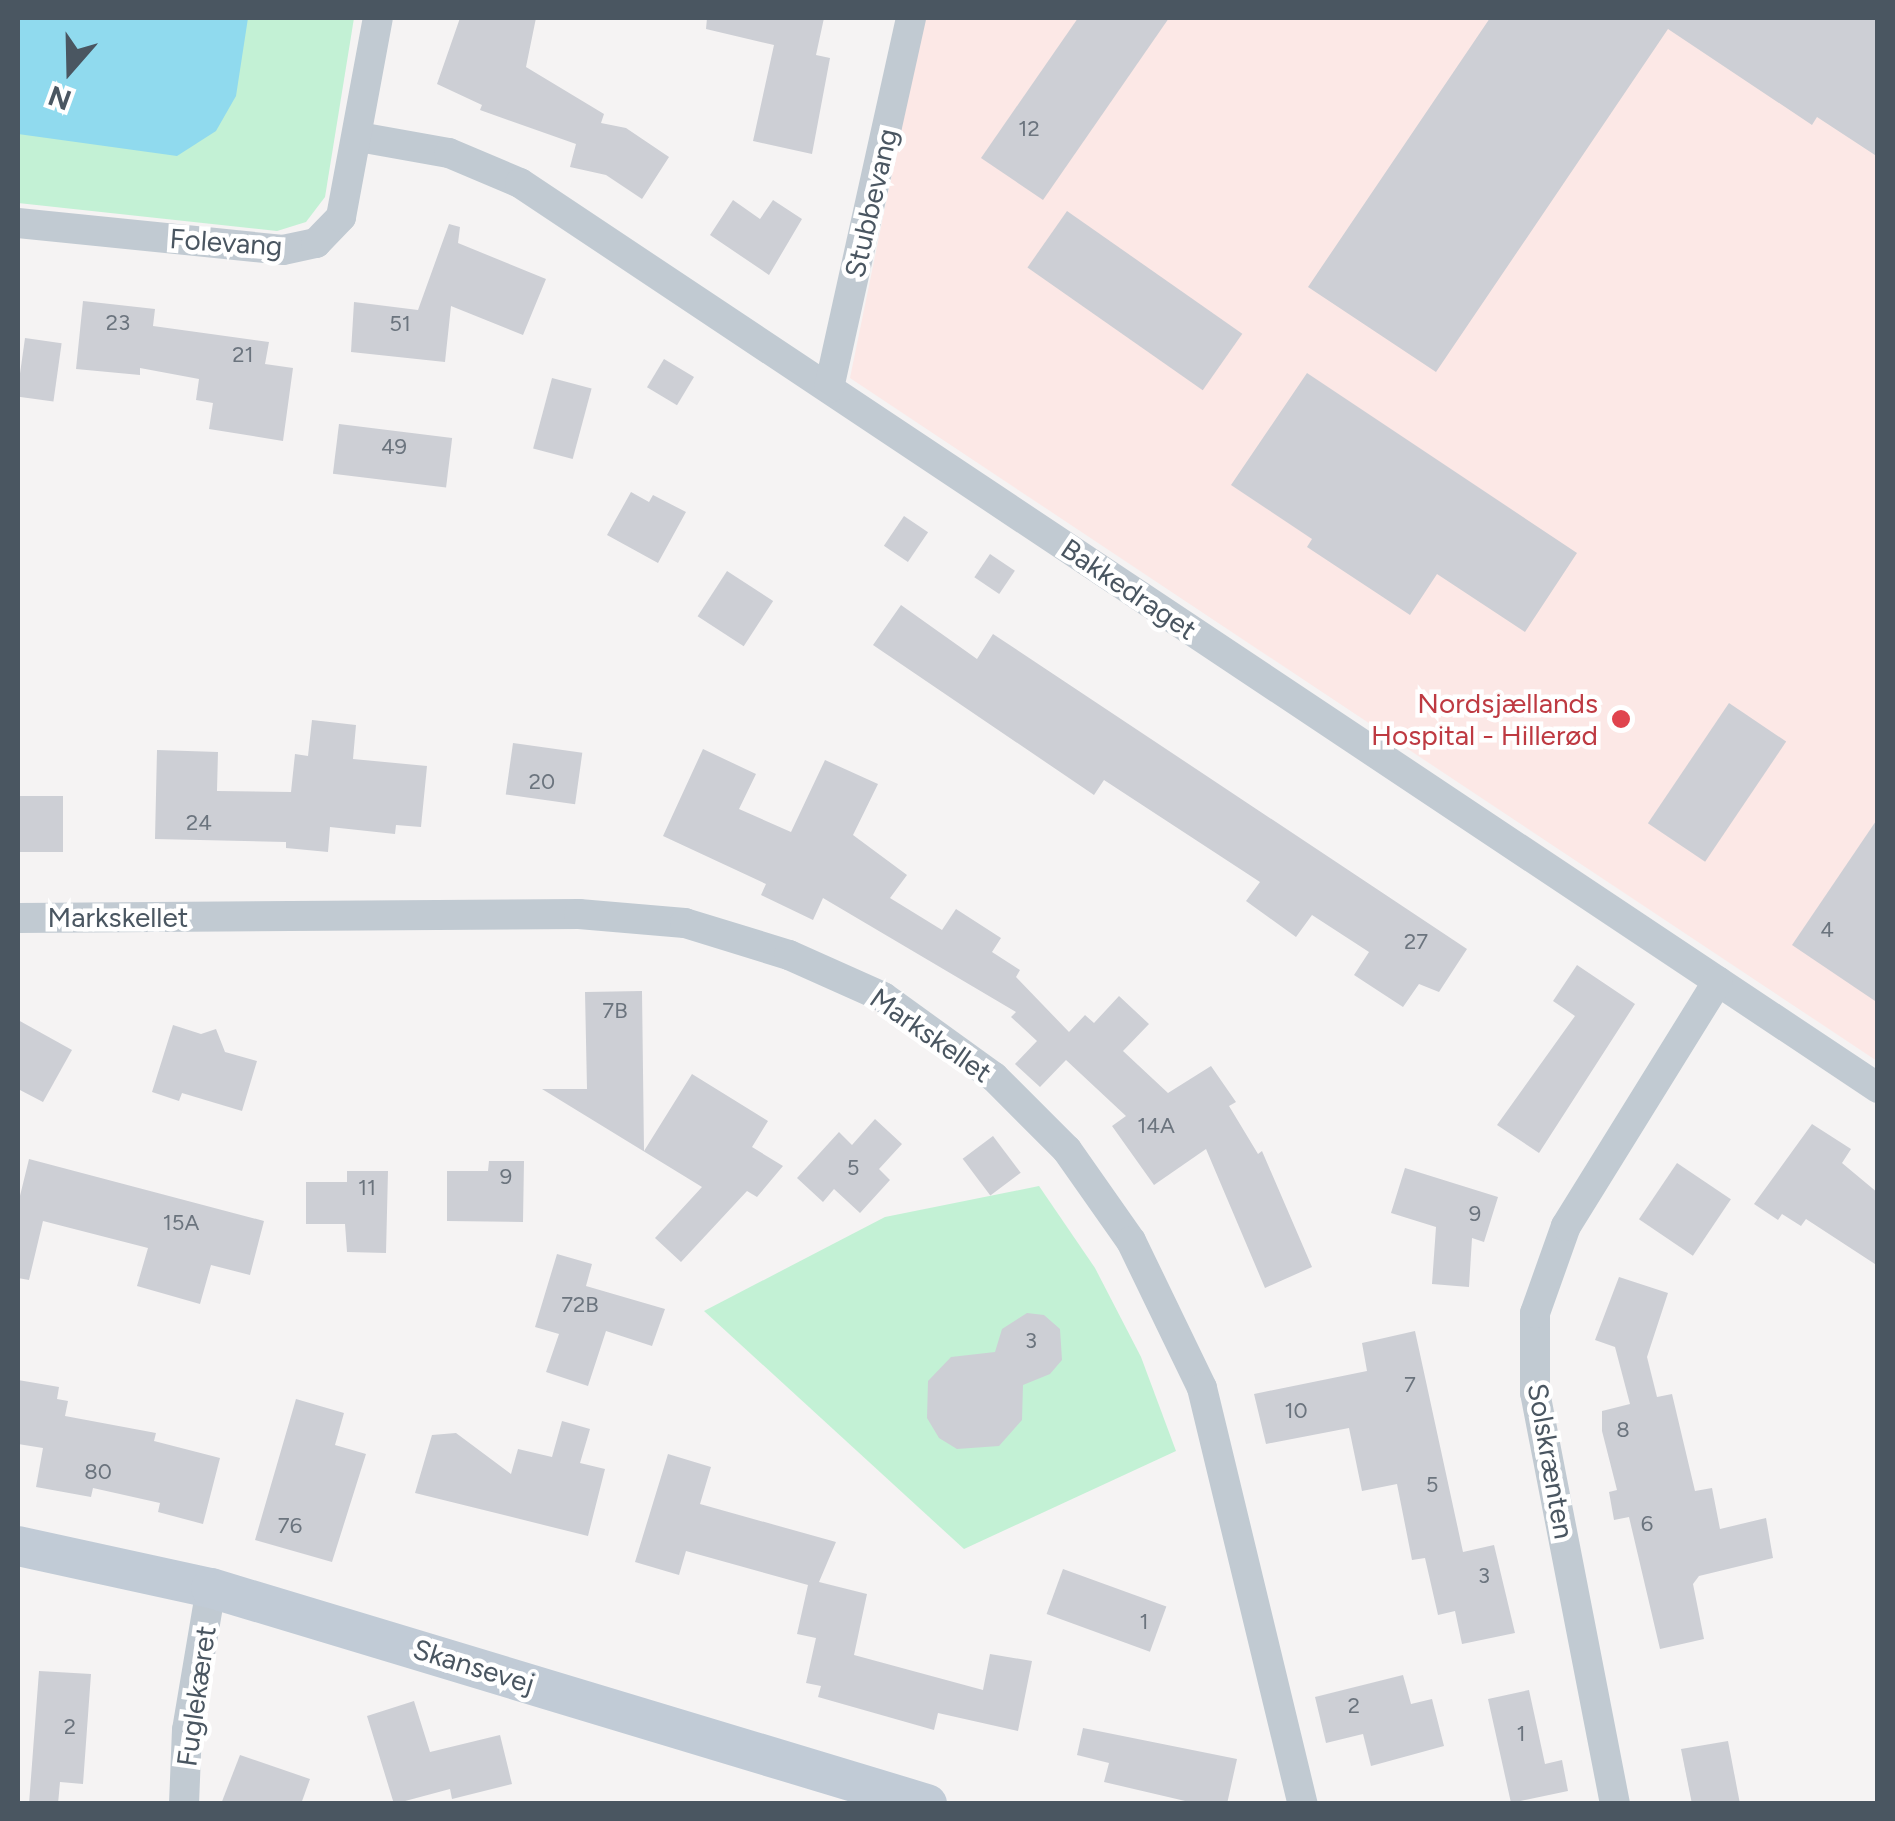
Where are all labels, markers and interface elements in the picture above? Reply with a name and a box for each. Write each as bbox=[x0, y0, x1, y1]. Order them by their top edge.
north arrow bbox=[20, 20, 120, 120]
text: N bbox=[44, 79, 76, 118]
house number: 12 bbox=[1018, 116, 1040, 142]
street label: Stubbevang bbox=[838, 125, 904, 281]
street label: Folevang bbox=[169, 221, 283, 263]
house number: 23 bbox=[106, 310, 130, 336]
house number: 51 bbox=[389, 311, 411, 337]
house number: 21 bbox=[232, 342, 254, 368]
house number: 49 bbox=[381, 434, 407, 460]
street label: Bakkedraget bbox=[1055, 531, 1203, 647]
place label: Nordsjællands Hospital - Hillerød bbox=[1371, 686, 1598, 752]
marker: Nordsjællands Hospital - Hillerød bbox=[1608, 706, 1634, 732]
house number: 20 bbox=[529, 769, 555, 795]
house number: 24 bbox=[186, 810, 212, 836]
street label: Markskellet bbox=[48, 900, 188, 934]
house number: 4 bbox=[1820, 917, 1834, 943]
house number: 27 bbox=[1404, 929, 1428, 955]
street label: Markskellet bbox=[864, 981, 998, 1089]
house number: 7B bbox=[602, 998, 628, 1024]
house number: 14A bbox=[1137, 1113, 1175, 1139]
house number: 5 bbox=[847, 1155, 859, 1181]
house number: 9 bbox=[500, 1164, 512, 1190]
house number: 11 bbox=[358, 1175, 376, 1201]
house number: 9 bbox=[1469, 1201, 1481, 1227]
house number: 15A bbox=[163, 1210, 199, 1236]
house number: 72B bbox=[561, 1292, 599, 1318]
house number: 3 bbox=[1025, 1328, 1037, 1354]
house number: 7 bbox=[1404, 1372, 1416, 1398]
street label: Solskrænten bbox=[1521, 1381, 1581, 1541]
house number: 10 bbox=[1284, 1398, 1308, 1424]
house number: 8 bbox=[1616, 1417, 1630, 1443]
house number: 80 bbox=[84, 1459, 112, 1485]
house number: 5 bbox=[1426, 1472, 1438, 1498]
house number: 6 bbox=[1641, 1511, 1653, 1537]
house number: 76 bbox=[278, 1513, 302, 1539]
house number: 3 bbox=[1478, 1563, 1490, 1589]
house number: 1 bbox=[1139, 1609, 1149, 1635]
street label: Fuglekæret bbox=[170, 1624, 222, 1768]
street label: Skansevej bbox=[409, 1632, 539, 1700]
house number: 2 bbox=[1348, 1693, 1360, 1719]
house number: 2 bbox=[64, 1714, 76, 1740]
house number: 1 bbox=[1516, 1721, 1526, 1747]

